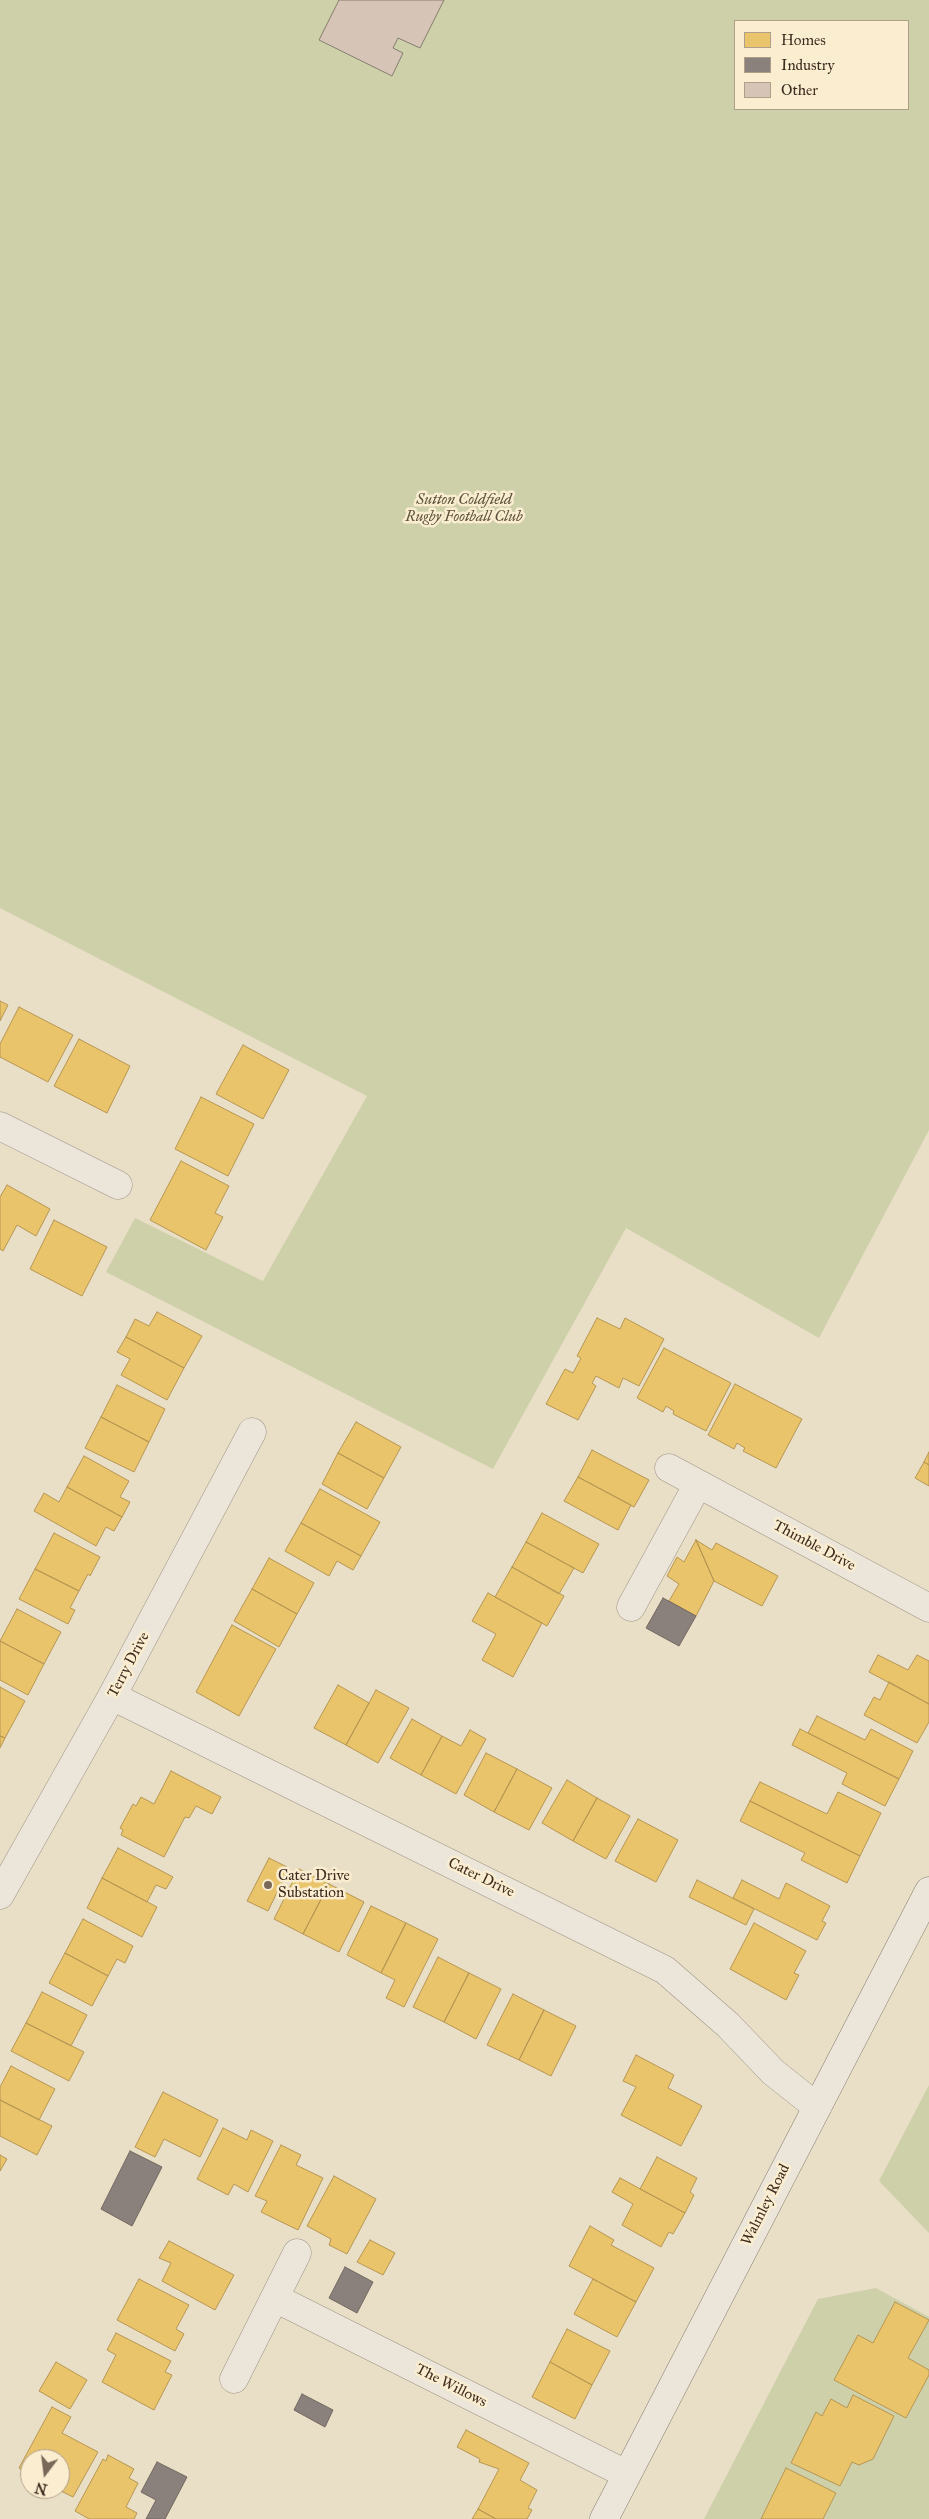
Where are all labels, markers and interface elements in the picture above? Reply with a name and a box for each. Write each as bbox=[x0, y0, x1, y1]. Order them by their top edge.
legend bbox=[734, 20, 909, 110]
text: Homes bbox=[781, 31, 826, 49]
text: Industry bbox=[781, 56, 835, 74]
text: Other bbox=[781, 81, 818, 99]
park label: Sutton Coldfield Rugby Football Club bbox=[405, 491, 523, 526]
street label: Thimble Drive bbox=[770, 1517, 858, 1575]
street label: Terry Drive bbox=[104, 1629, 154, 1701]
street label: Cater Drive bbox=[445, 1854, 517, 1902]
place label: Cater Drive Substation bbox=[278, 1867, 350, 1902]
marker: Cater Drive Substation bbox=[262, 1879, 274, 1891]
street label: Walmley Road bbox=[738, 2161, 794, 2249]
street label: The Willows bbox=[412, 2360, 490, 2412]
north arrow bbox=[20, 2449, 70, 2499]
text: N bbox=[33, 2478, 49, 2498]

